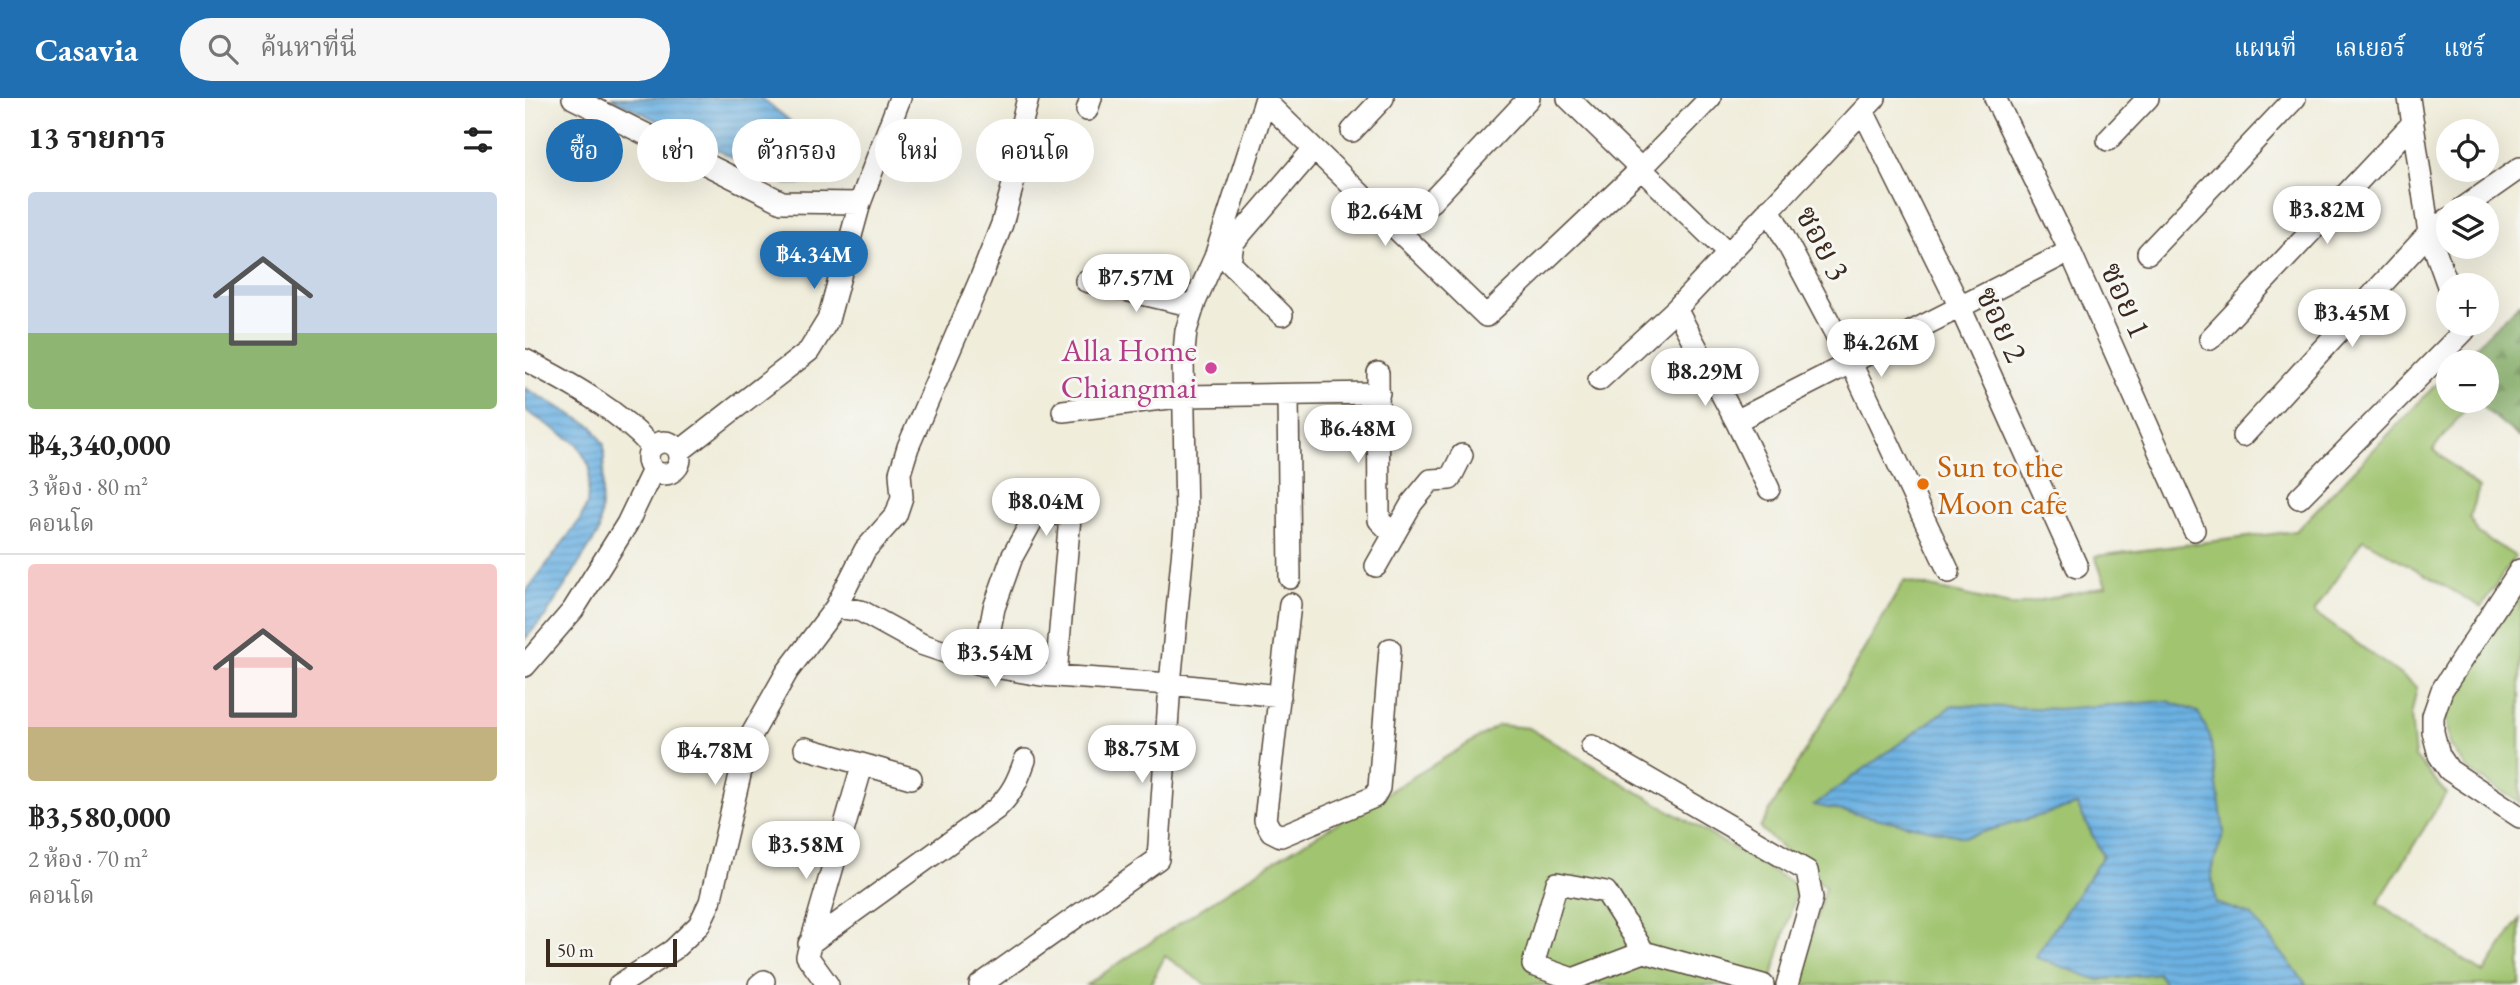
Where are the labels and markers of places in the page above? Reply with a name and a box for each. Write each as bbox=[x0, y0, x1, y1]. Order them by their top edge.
pin: ฿3.82M bbox=[2270, 186, 2384, 246]
pin: ฿2.64M bbox=[1328, 188, 1442, 248]
pin: ฿4.34M bbox=[757, 232, 871, 291]
pin: ฿7.57M bbox=[1079, 254, 1193, 314]
pin: ฿3.45M bbox=[2295, 289, 2409, 349]
pin: ฿4.26M bbox=[1824, 320, 1938, 379]
place label: Alla Home Chiangmai bbox=[1060, 329, 1197, 408]
pin: ฿8.29M bbox=[1648, 348, 1762, 408]
marker: Alla Home Chiangmai bbox=[1203, 360, 1219, 376]
pin: ฿6.48M bbox=[1301, 406, 1415, 465]
place label: Sun to the Moon cafe bbox=[1937, 445, 2067, 524]
marker: Sun to the Moon cafe bbox=[1915, 476, 1931, 492]
pin: ฿8.04M bbox=[989, 478, 1103, 538]
pin: ฿3.54M bbox=[938, 630, 1052, 689]
pin: ฿8.75M bbox=[1085, 726, 1199, 785]
pin: ฿4.78M bbox=[658, 728, 772, 787]
pin: ฿3.58M bbox=[749, 822, 863, 881]

